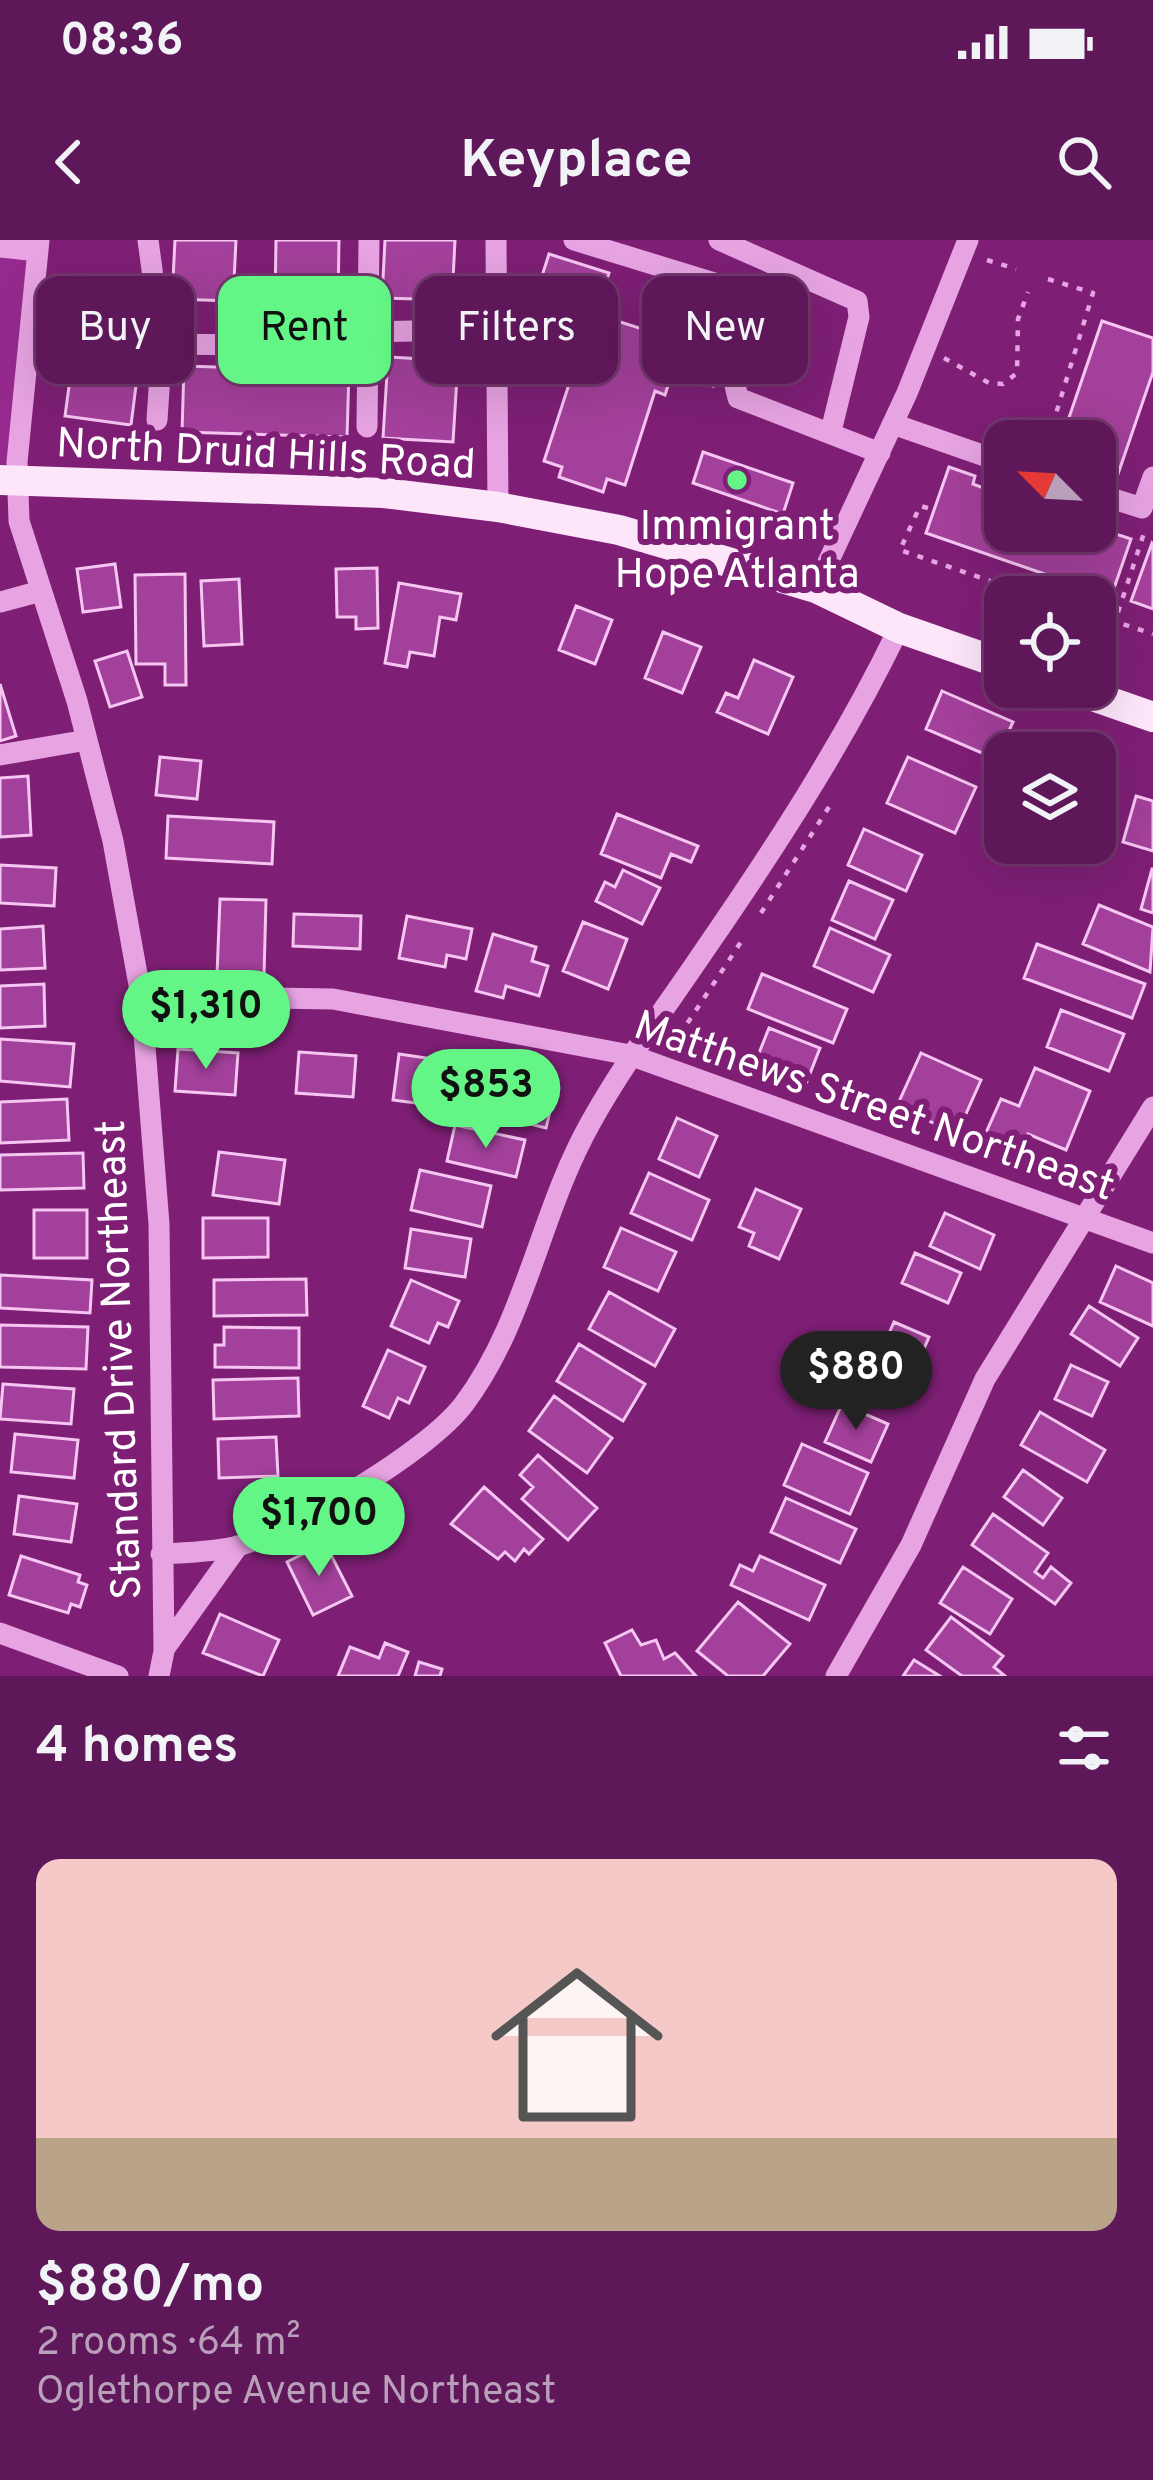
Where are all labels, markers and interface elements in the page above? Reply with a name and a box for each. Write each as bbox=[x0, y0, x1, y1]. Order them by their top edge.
text: 08:36 bbox=[60, 14, 183, 71]
text: Keyplace bbox=[460, 128, 693, 197]
icon: back bbox=[36, 129, 102, 195]
icon: search bbox=[1051, 129, 1117, 195]
chip: Buy bbox=[36, 276, 194, 384]
chip: Rent bbox=[218, 276, 391, 384]
chip: Filters bbox=[415, 276, 618, 384]
chip: New bbox=[642, 276, 808, 384]
street label: North Druid Hills Road bbox=[55, 419, 477, 494]
north arrow bbox=[984, 420, 1116, 552]
map controls bbox=[984, 420, 1116, 864]
marker: Immigrant Hope Atlanta bbox=[724, 467, 750, 493]
place label: Immigrant Hope Atlanta bbox=[614, 502, 860, 603]
button: locate bbox=[984, 576, 1116, 708]
button: layers bbox=[984, 732, 1116, 864]
pin: $1,310 bbox=[108, 970, 304, 1072]
text: $1,310 bbox=[149, 984, 263, 1033]
street label: Matthews Street Northeast bbox=[626, 1001, 1121, 1215]
pin: $853 bbox=[415, 1049, 557, 1151]
text: $853 bbox=[438, 1063, 534, 1112]
street label: Standard Drive Northeast bbox=[87, 1119, 156, 1601]
pin: $880 bbox=[785, 1331, 927, 1433]
text: $880 bbox=[807, 1345, 905, 1394]
pin: $1,700 bbox=[221, 1477, 417, 1579]
text: $1,700 bbox=[260, 1491, 378, 1540]
icon: filters bbox=[1051, 1715, 1117, 1781]
text: 4 homes bbox=[36, 1716, 238, 1781]
icon: home bbox=[469, 1937, 685, 2153]
text: $880/mo bbox=[36, 2255, 264, 2320]
text: 2 rooms · 64 m² bbox=[36, 2320, 301, 2369]
text: Oglethorpe Avenue Northeast bbox=[36, 2369, 556, 2418]

